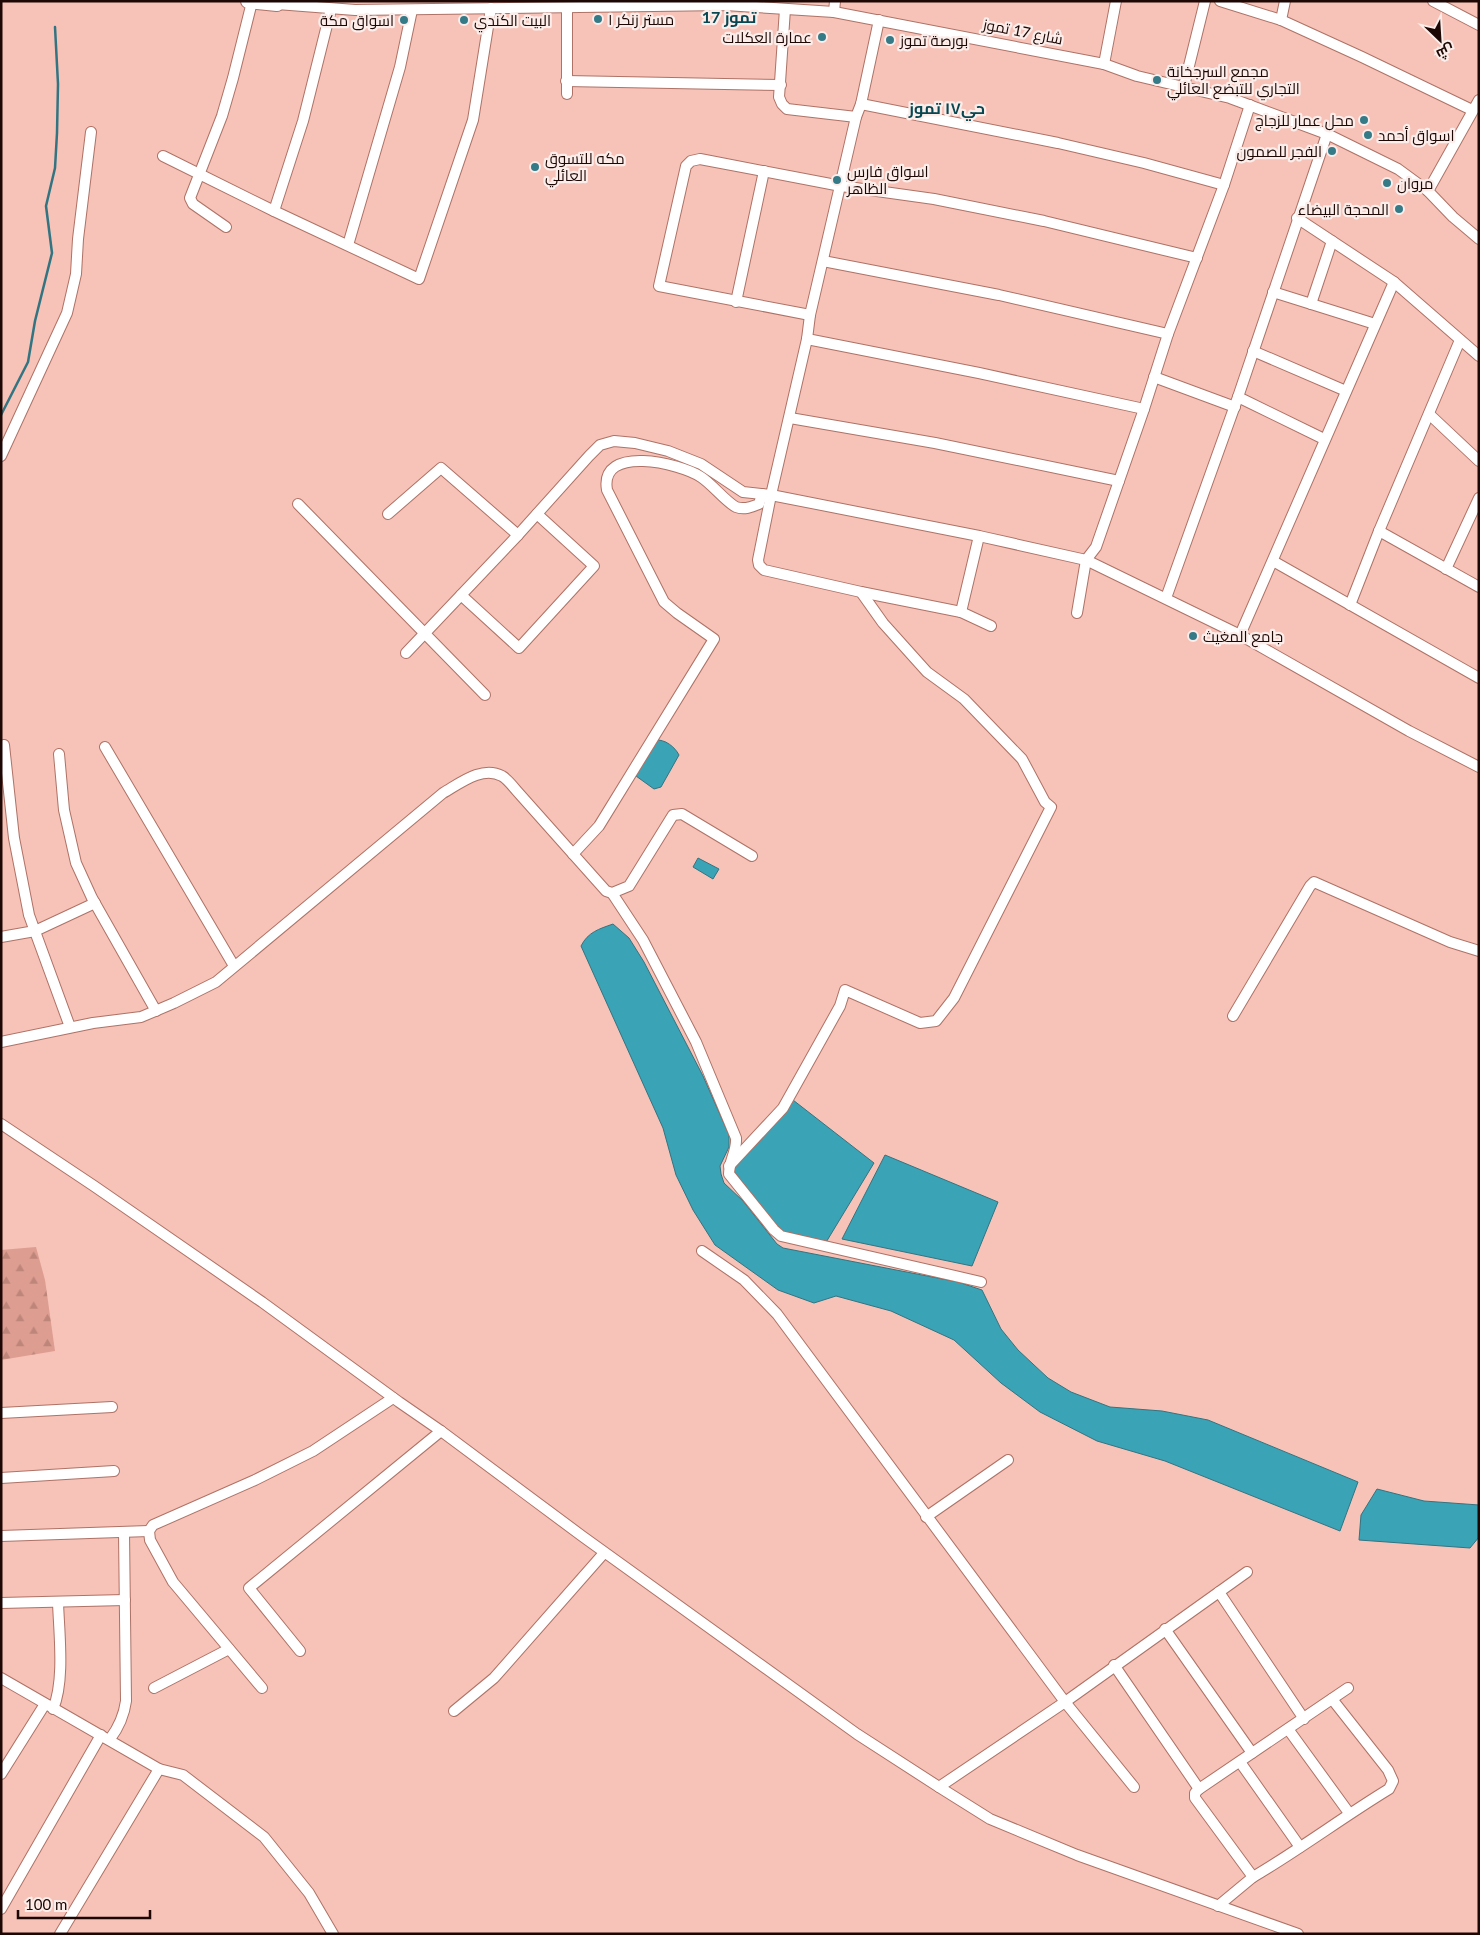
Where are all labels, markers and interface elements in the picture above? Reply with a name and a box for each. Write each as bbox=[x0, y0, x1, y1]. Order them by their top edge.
district label: 17 تموز bbox=[702, 7, 757, 27]
place label: مستر زنكر ١ bbox=[608, 10, 674, 29]
place label: اسواق مكة bbox=[320, 11, 394, 31]
place label: البيت الكندي bbox=[474, 11, 551, 33]
marker: مستر زنكر ١ bbox=[592, 13, 604, 25]
marker: اسواق مكة bbox=[398, 14, 410, 26]
marker: البيت الكندي bbox=[458, 14, 470, 26]
street label: شارع 17 تموز bbox=[980, 14, 1064, 50]
north arrow bbox=[1415, 15, 1465, 65]
place label: عمارة العكلات bbox=[723, 28, 812, 47]
marker: عمارة العكلات bbox=[816, 31, 828, 43]
place label: بورصة تموز bbox=[899, 31, 968, 50]
marker: بورصة تموز bbox=[884, 34, 896, 46]
text: ش bbox=[1434, 40, 1457, 64]
place label: مجمع السرجخانة التجاري للتبضع العائلي bbox=[1167, 62, 1300, 101]
marker: مجمع السرجخانة التجاري للتبضع العائلي bbox=[1151, 74, 1163, 86]
district label: حي۱۷ تموز bbox=[908, 98, 985, 121]
place label: محل عمار للزجاج bbox=[1255, 111, 1354, 132]
marker: محل عمار للزجاج bbox=[1358, 114, 1370, 126]
place label: اسواق أحمد bbox=[1378, 126, 1454, 146]
marker: اسواق أحمد bbox=[1362, 129, 1374, 141]
place label: الفجر للصمون bbox=[1237, 142, 1322, 162]
marker: الفجر للصمون bbox=[1326, 145, 1338, 157]
place label: مكه للتسوق العائلي bbox=[545, 149, 625, 188]
marker: مكه للتسوق العائلي bbox=[529, 161, 541, 173]
place label: اسواق فارس الظاهر bbox=[846, 162, 929, 198]
marker: اسواق فارس الظاهر bbox=[831, 174, 843, 186]
place label: مروان bbox=[1397, 174, 1433, 194]
marker: مروان bbox=[1381, 177, 1393, 189]
place label: المحجة البيضاء bbox=[1298, 200, 1389, 218]
marker: المحجة البيضاء bbox=[1393, 203, 1405, 215]
place label: جامع المغيث bbox=[1203, 627, 1283, 648]
marker: جامع المغيث bbox=[1187, 630, 1199, 642]
scale bar bbox=[18, 1888, 150, 1920]
text: 100 m bbox=[25, 1895, 67, 1913]

